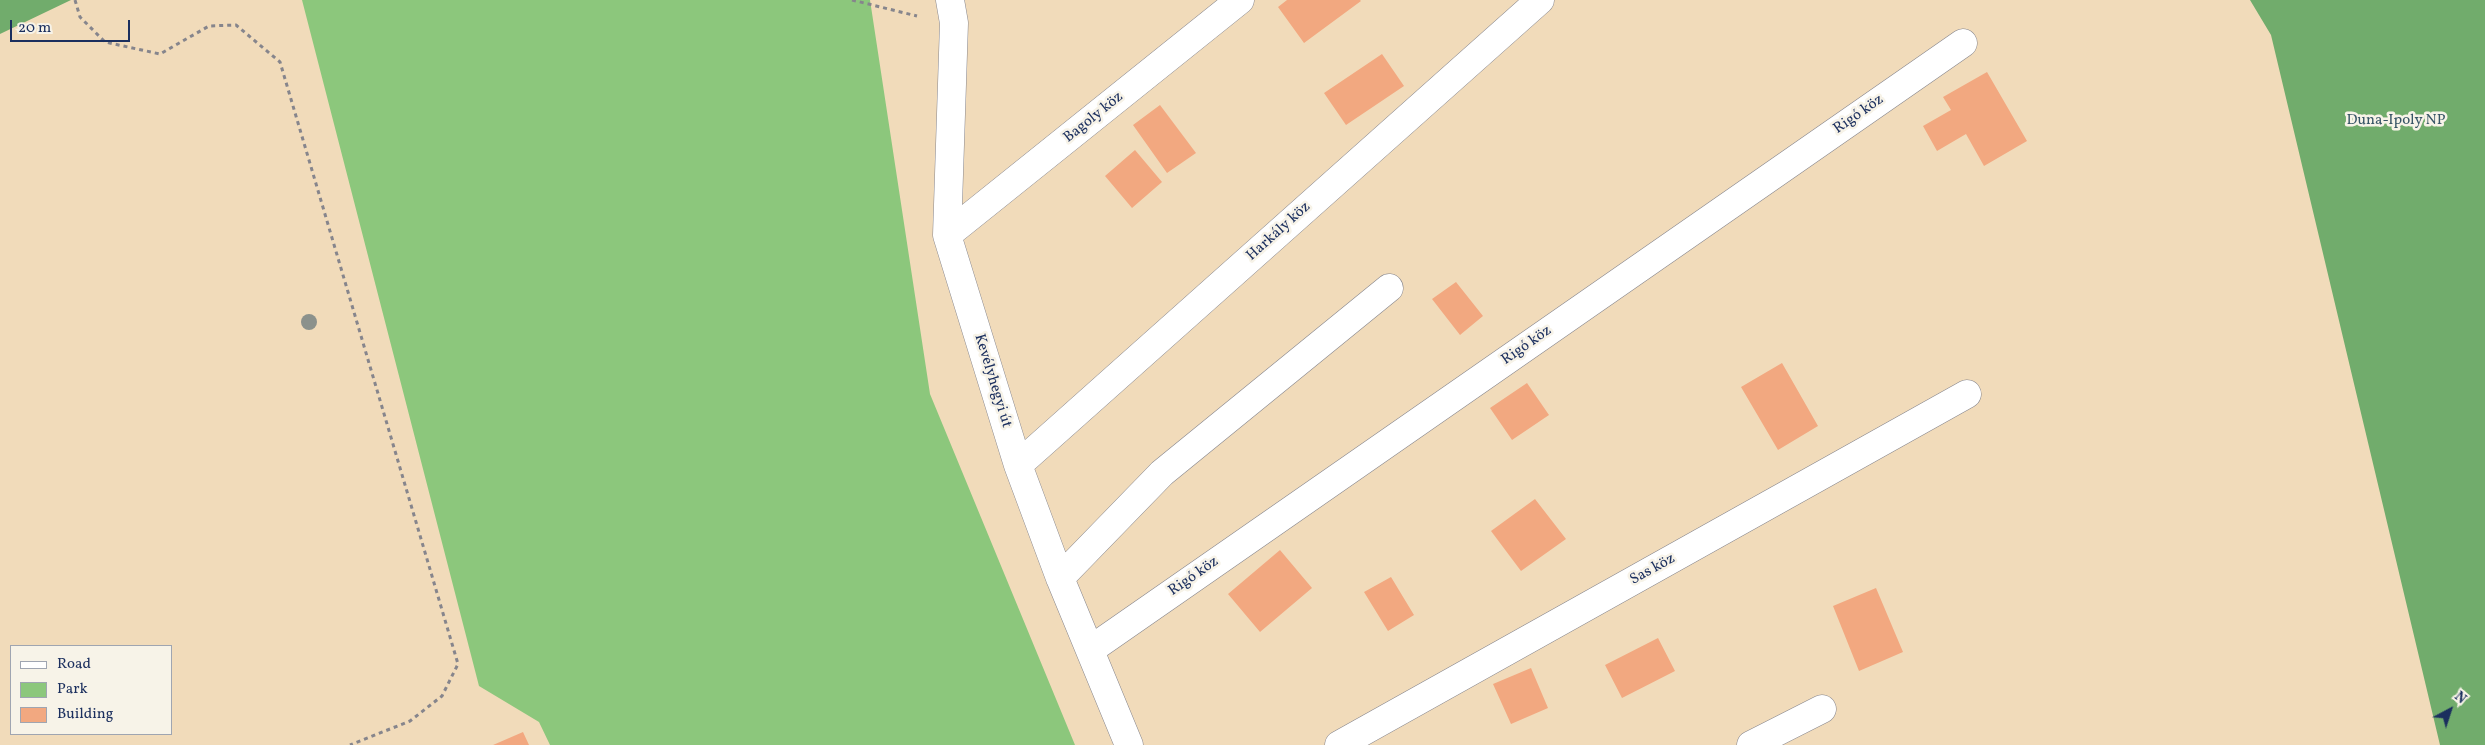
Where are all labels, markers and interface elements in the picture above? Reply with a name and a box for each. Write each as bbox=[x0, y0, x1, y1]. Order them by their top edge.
scale bar bbox=[12, 10, 132, 42]
text: 20 m bbox=[18, 18, 51, 39]
street label: Bagoly köz bbox=[1061, 89, 1127, 147]
street label: Rigó köz bbox=[1831, 91, 1887, 139]
park label: Duna-Ipoly NP bbox=[2347, 112, 2445, 130]
street label: Harkály köz bbox=[1243, 199, 1315, 265]
street label: Rigó köz bbox=[1499, 322, 1555, 370]
street label: Kevélyhegyi út bbox=[969, 332, 1015, 430]
street label: Sas köz bbox=[1627, 550, 1679, 590]
street label: Rigó köz bbox=[1166, 553, 1222, 601]
legend bbox=[10, 645, 172, 735]
text: Road bbox=[57, 654, 91, 675]
text: Park bbox=[57, 679, 88, 700]
north arrow bbox=[2425, 685, 2475, 735]
text: N bbox=[2450, 688, 2470, 709]
text: Building bbox=[57, 704, 113, 725]

